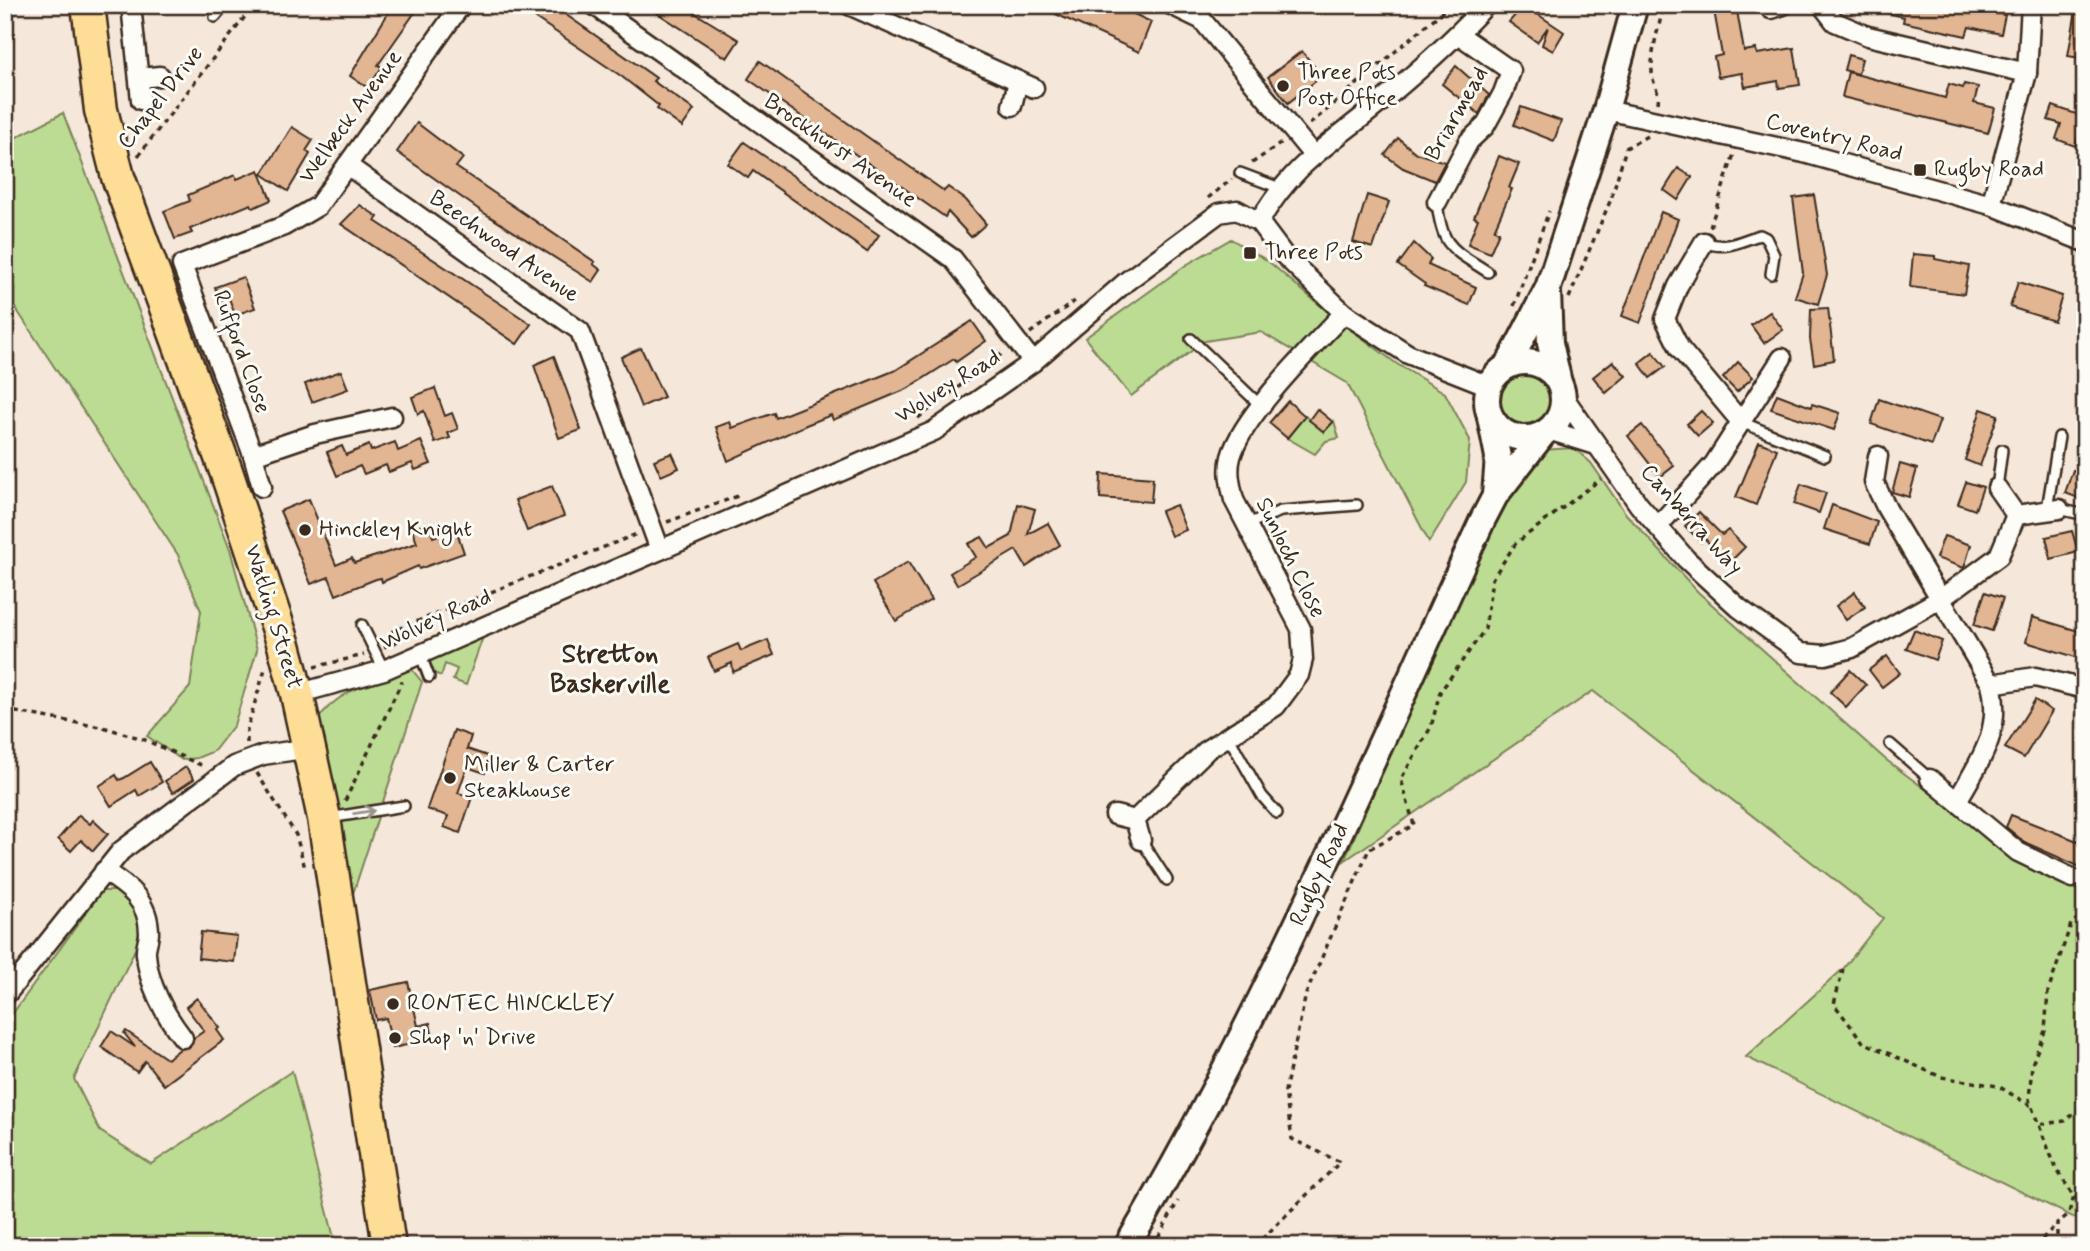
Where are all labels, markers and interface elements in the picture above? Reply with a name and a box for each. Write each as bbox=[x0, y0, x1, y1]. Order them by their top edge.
street label: Chapel Drive bbox=[111, 40, 211, 156]
street label: Welbeck Avenue bbox=[292, 44, 410, 190]
place label: Three Pots Post Office bbox=[1297, 58, 1397, 114]
street label: Briarmead bbox=[1418, 62, 1496, 166]
marker: Three Pots Post Office bbox=[1275, 78, 1291, 94]
street label: Brockhurst Avenue bbox=[758, 87, 922, 215]
street label: Coventry Road bbox=[1763, 107, 1905, 169]
place label: Rugby Road bbox=[1934, 155, 2044, 187]
marker: Rugby Road bbox=[1912, 162, 1928, 178]
street label: Beechwood Avenue bbox=[423, 184, 585, 310]
place label: Three Pots bbox=[1264, 238, 1363, 268]
marker: Three Pots bbox=[1242, 245, 1258, 261]
street label: Rufford Close bbox=[204, 286, 277, 418]
street label: Wolvey Road bbox=[890, 343, 1006, 431]
street label: Canberra Way bbox=[1633, 458, 1749, 582]
street label: Sunloch Close bbox=[1248, 493, 1332, 623]
place label: Hinckley Knight bbox=[319, 515, 472, 547]
marker: Hinckley Knight bbox=[297, 522, 313, 538]
street label: Watling Street bbox=[235, 541, 309, 694]
street label: Wolvey Road bbox=[376, 582, 496, 658]
district label: Stretton Baskerville bbox=[550, 638, 670, 702]
place label: Miller & Carter Steakhouse bbox=[464, 750, 615, 806]
marker: Miller & Carter Steakhouse bbox=[442, 770, 458, 786]
one-way arrow bbox=[352, 806, 375, 819]
street label: Rugby Road bbox=[1283, 819, 1359, 932]
place label: RONTEC HINCKLEY bbox=[407, 989, 614, 1019]
marker: RONTEC HINCKLEY bbox=[385, 996, 401, 1012]
place label: Shop 'n' Drive bbox=[409, 1023, 536, 1053]
marker: Shop 'n' Drive bbox=[387, 1030, 403, 1046]

